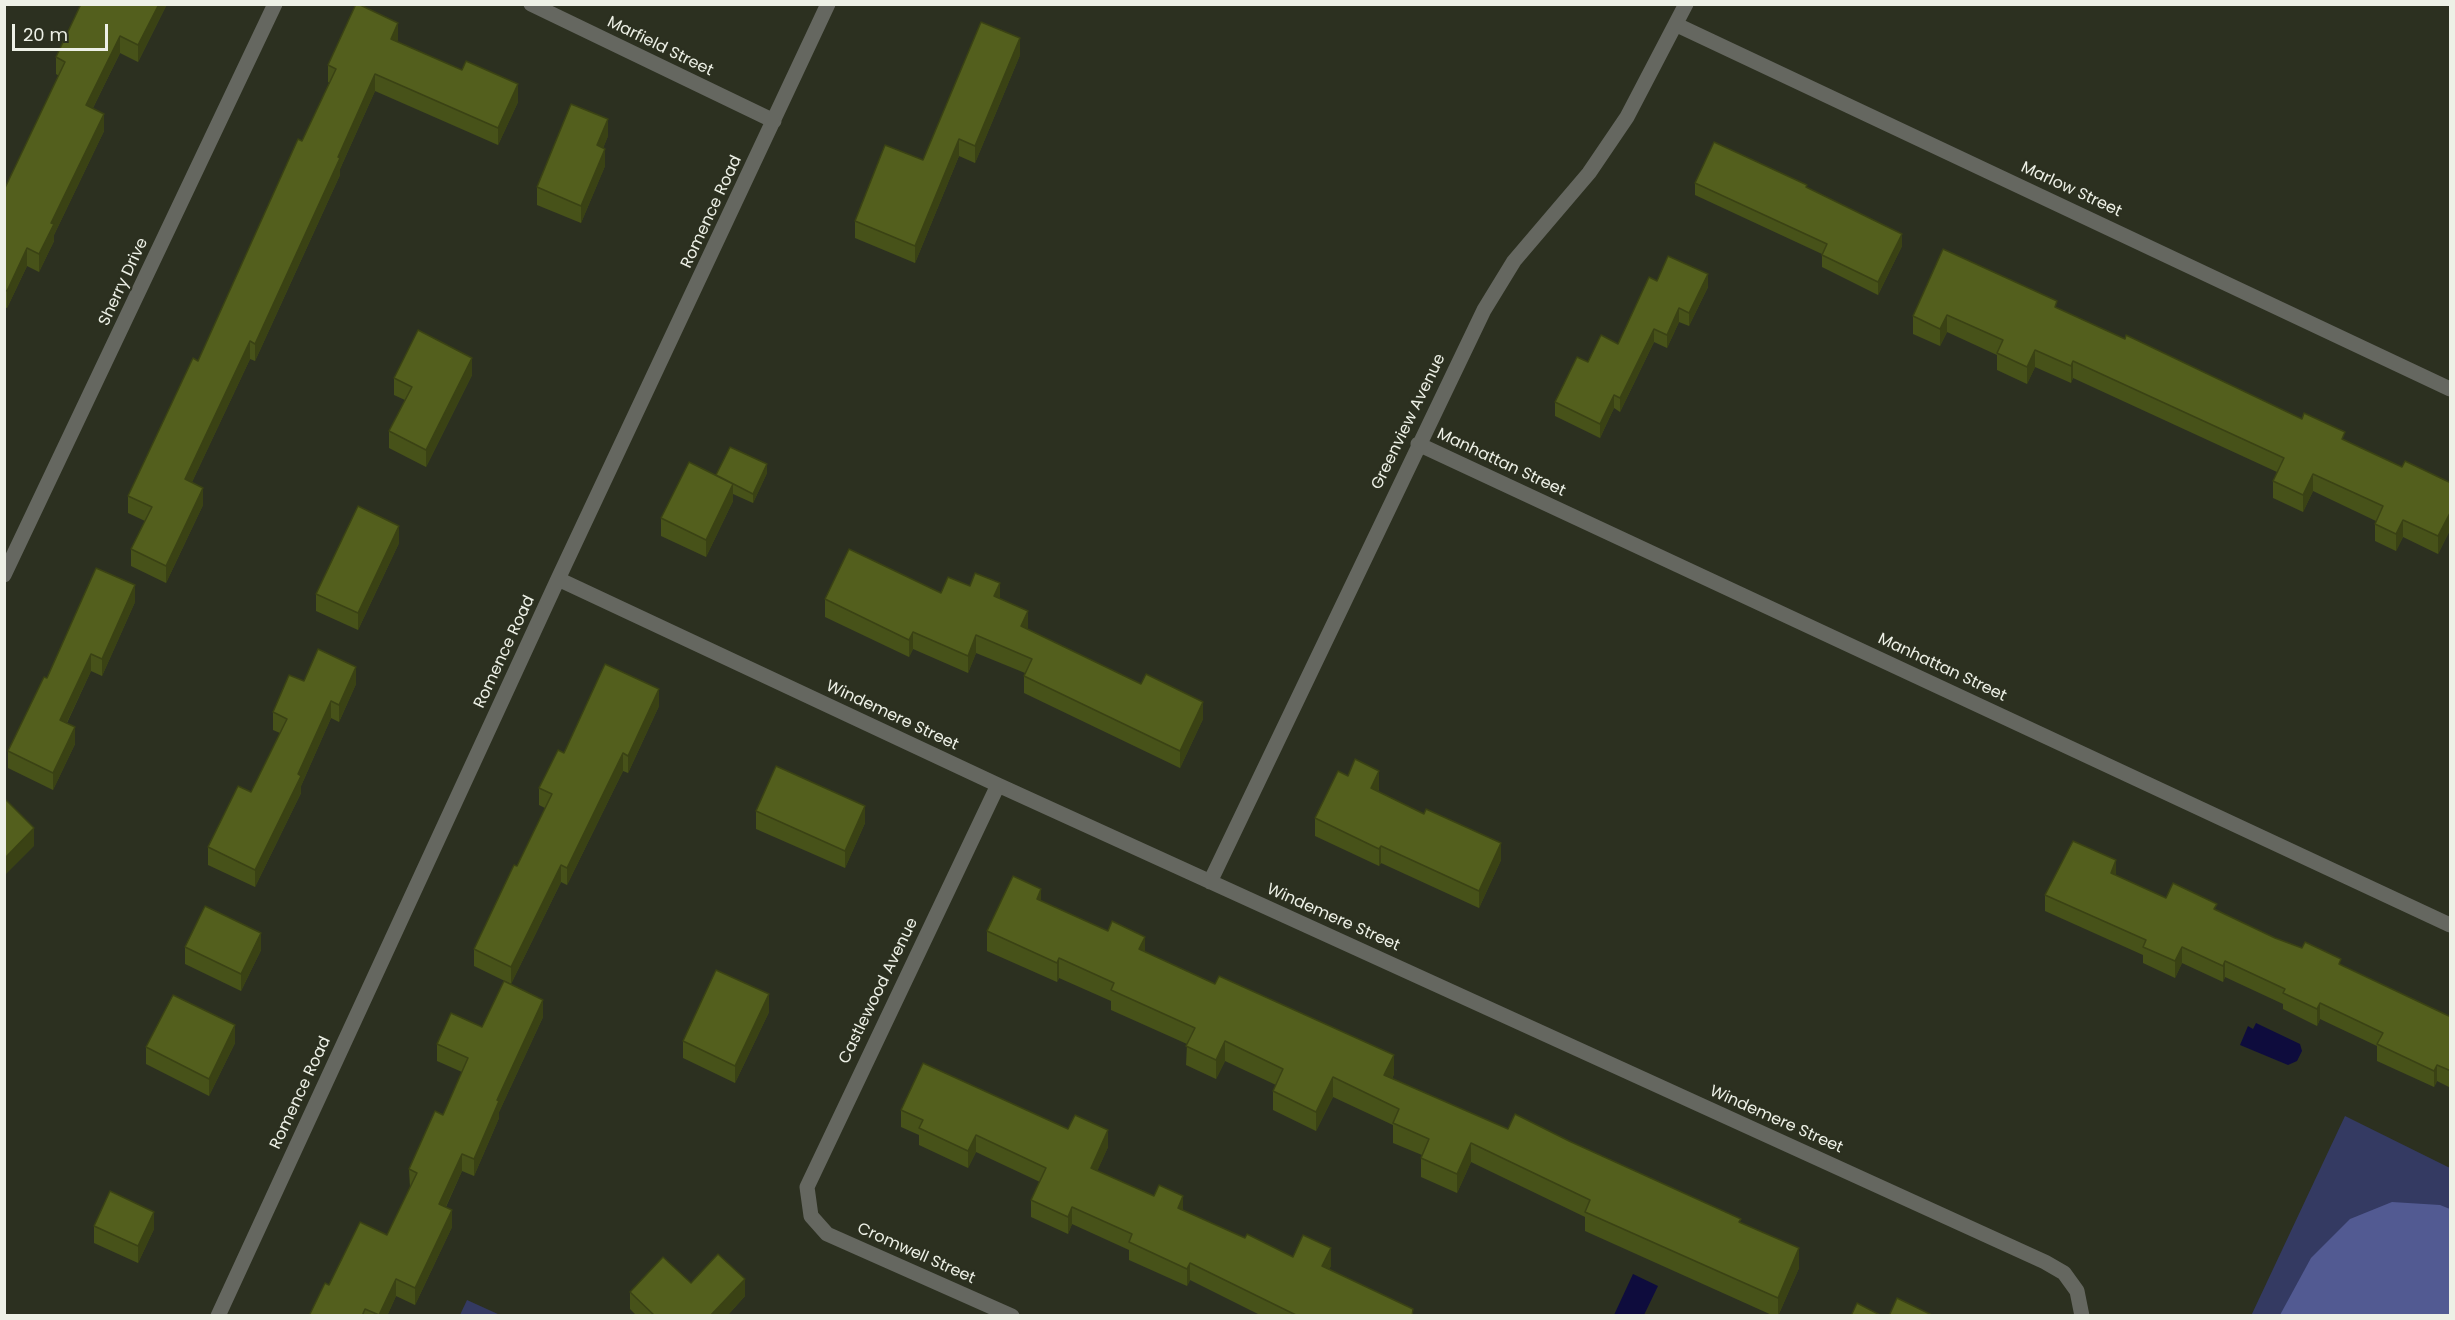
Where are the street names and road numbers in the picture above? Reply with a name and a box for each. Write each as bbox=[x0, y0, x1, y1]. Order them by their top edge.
street label: Marfield Street bbox=[604, 13, 716, 81]
street label: Romence Road bbox=[677, 153, 747, 271]
street label: Marlow Street bbox=[2018, 158, 2124, 222]
street label: Sherry Drive bbox=[95, 235, 153, 329]
street label: Greenview Avenue bbox=[1368, 351, 1450, 493]
street label: Manhattan Street bbox=[1434, 425, 1568, 501]
street label: Romence Road bbox=[470, 593, 540, 711]
street label: Manhattan Street bbox=[1875, 630, 2009, 706]
street label: Windemere Street bbox=[823, 677, 961, 755]
street label: Windemere Street bbox=[1263, 880, 1403, 956]
street label: Castlewood Avenue bbox=[835, 915, 923, 1067]
street label: Romence Road bbox=[266, 1034, 336, 1152]
street label: Windemere Street bbox=[1706, 1082, 1846, 1158]
street label: Cromwell Street bbox=[854, 1219, 978, 1289]

